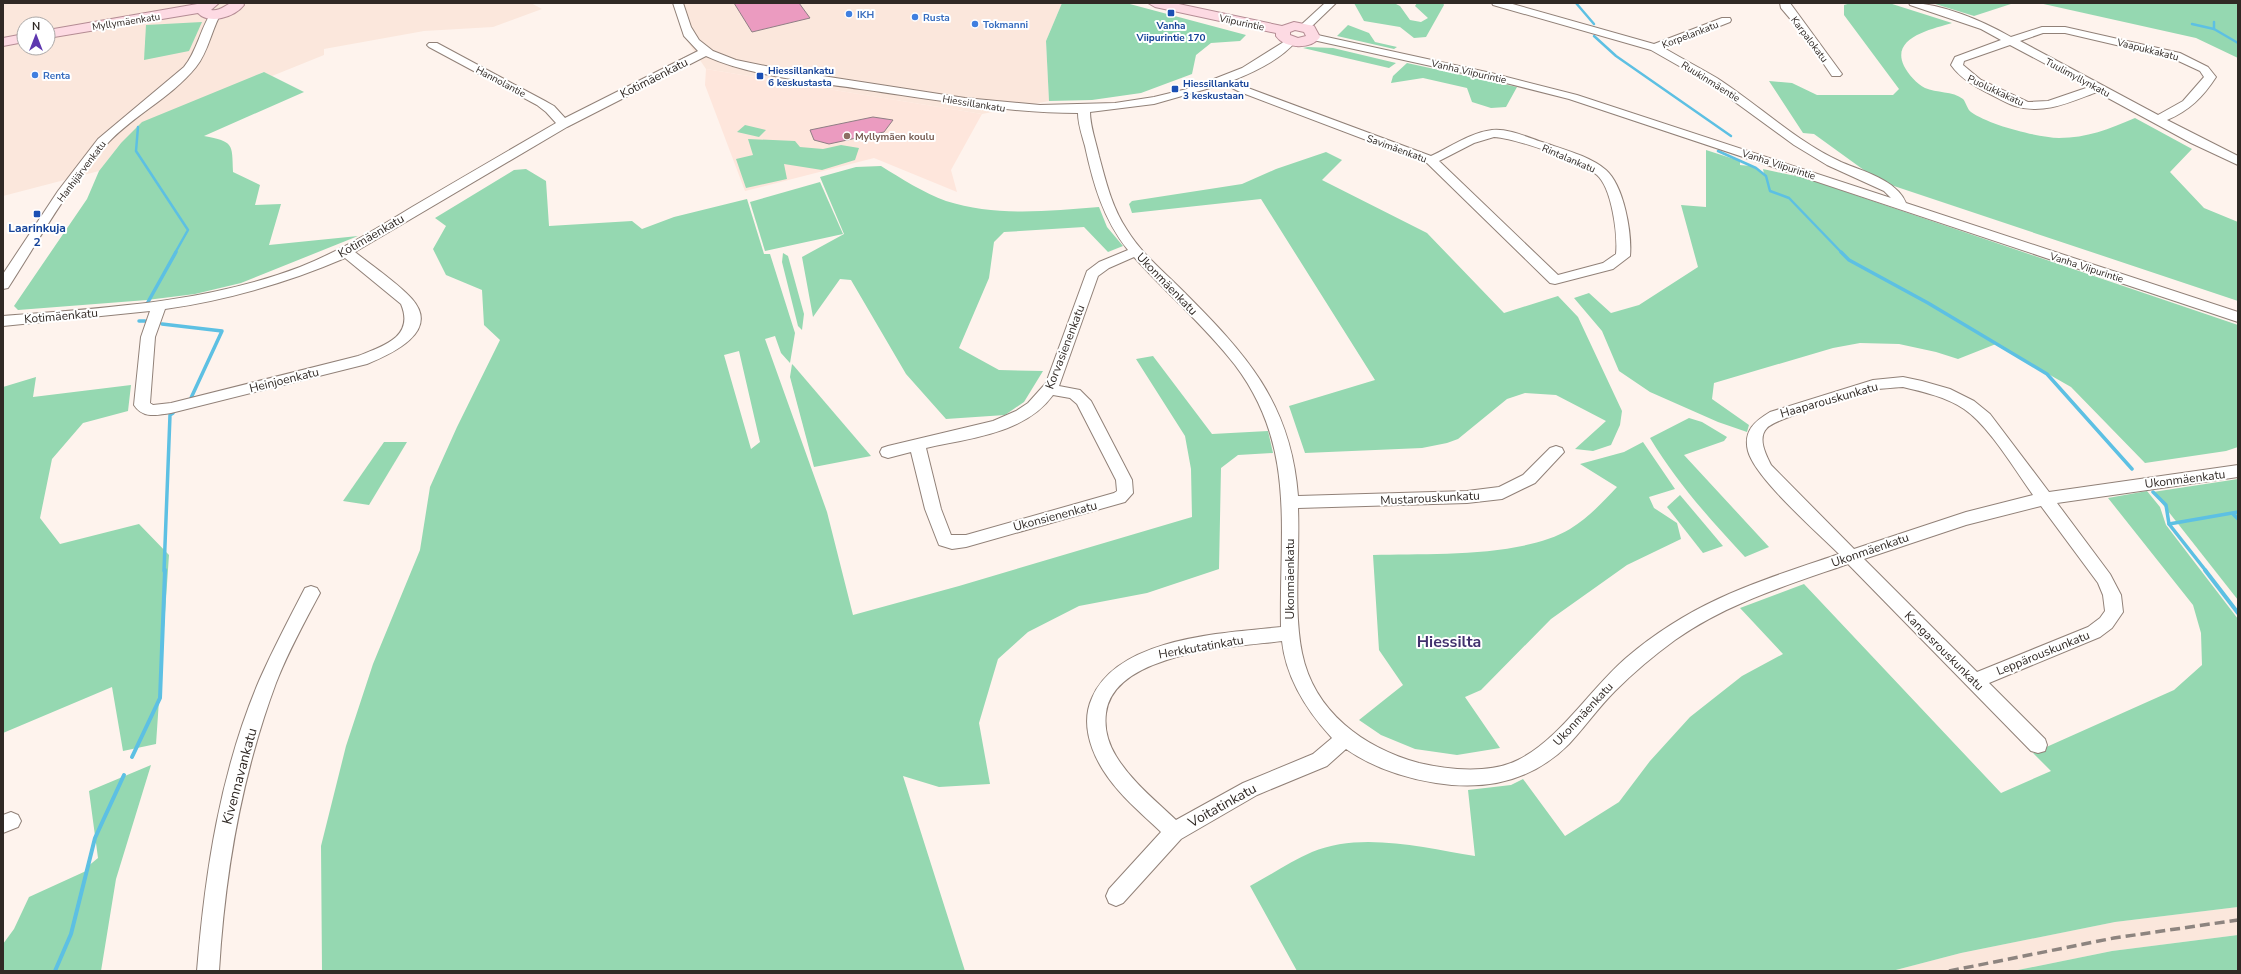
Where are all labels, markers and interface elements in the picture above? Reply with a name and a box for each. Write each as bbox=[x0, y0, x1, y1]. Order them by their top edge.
place label: IKH bbox=[857, 8, 874, 22]
marker: Vanha Viipurintie 170 bbox=[1166, 8, 1176, 18]
marker: IKH bbox=[844, 9, 854, 19]
street label: Myllymäenkatu bbox=[91, 10, 161, 34]
place label: Rusta bbox=[923, 11, 950, 25]
street label: Viipurintie bbox=[1217, 11, 1266, 35]
marker: Rusta bbox=[910, 12, 920, 22]
street label: Karpalokatu bbox=[1787, 14, 1831, 65]
north arrow bbox=[16, 16, 56, 56]
place label: Tokmanni bbox=[983, 18, 1028, 32]
street label: Korpelankatu bbox=[1660, 18, 1721, 52]
text: N bbox=[32, 19, 40, 34]
marker: Tokmanni bbox=[970, 19, 980, 29]
place label: Vanha Viipurintie 170 bbox=[1136, 19, 1205, 45]
street label: Vaapukkakatu bbox=[2115, 35, 2180, 64]
street label: Kotimäenkatu bbox=[617, 54, 691, 102]
street label: Tuulimyllynkatu bbox=[2043, 55, 2112, 101]
street label: Vanha Viipurintie bbox=[1429, 56, 1508, 87]
street label: Ruukinmäentie bbox=[1678, 58, 1743, 106]
street label: Hannolantie bbox=[473, 63, 528, 101]
place label: Hiessillankatu 6 keskustasta bbox=[768, 64, 834, 90]
place label: Renta bbox=[43, 69, 70, 83]
marker: Renta bbox=[30, 70, 40, 80]
marker: Hiessillankatu 6 keskustasta bbox=[755, 71, 765, 81]
street label: Puolukkakatu bbox=[1965, 72, 2026, 110]
place label: Hiessillankatu 3 keskustaan bbox=[1183, 77, 1249, 103]
marker: Hiessillankatu 3 keskustaan bbox=[1170, 84, 1180, 94]
street label: Hiessillankatu bbox=[941, 92, 1006, 116]
place label: Myllymäen koulu bbox=[855, 130, 935, 144]
marker: Myllymäen koulu bbox=[842, 131, 852, 141]
street label: Savimäenkatu bbox=[1365, 132, 1429, 166]
street label: Hanhijärvenkatu bbox=[54, 138, 110, 205]
street label: Rintalankatu bbox=[1540, 141, 1597, 176]
street label: Vanha Viipurintie bbox=[1739, 146, 1817, 183]
marker: Laarinkuja 2 bbox=[32, 209, 42, 219]
street label: Kotimäenkatu bbox=[335, 211, 407, 261]
place label: Laarinkuja 2 bbox=[8, 220, 66, 250]
street label: Ukonmäenkatu bbox=[1133, 249, 1201, 319]
street label: Vanha Viipurintie bbox=[2047, 249, 2125, 286]
street label: Korvasienenkatu bbox=[1042, 302, 1088, 392]
street label: Kotimäenkatu bbox=[23, 305, 99, 327]
street label: Heinjoenkatu bbox=[248, 364, 320, 396]
street label: Haaparouskunkatu bbox=[1778, 378, 1880, 422]
street label: Ukonmäenkatu bbox=[2144, 466, 2226, 492]
street label: Mustarouskunkatu bbox=[1380, 487, 1480, 509]
street label: Ukonsienenkatu bbox=[1011, 497, 1099, 535]
street label: Ukonmäenkatu bbox=[1829, 529, 1911, 571]
street label: Ukonmäenkatu bbox=[1282, 538, 1298, 620]
street label: Kangasrouskunkatu bbox=[1901, 608, 1987, 694]
street label: Leppärouskunkatu bbox=[1994, 627, 2092, 679]
district label: Hiessilta bbox=[1417, 631, 1481, 653]
street label: Herkkutatinkatu bbox=[1157, 632, 1245, 662]
street label: Ukonmäenkatu bbox=[1549, 679, 1617, 749]
street label: Kivennavankatu bbox=[217, 726, 262, 827]
street label: Voitatinkatu bbox=[1184, 779, 1260, 833]

